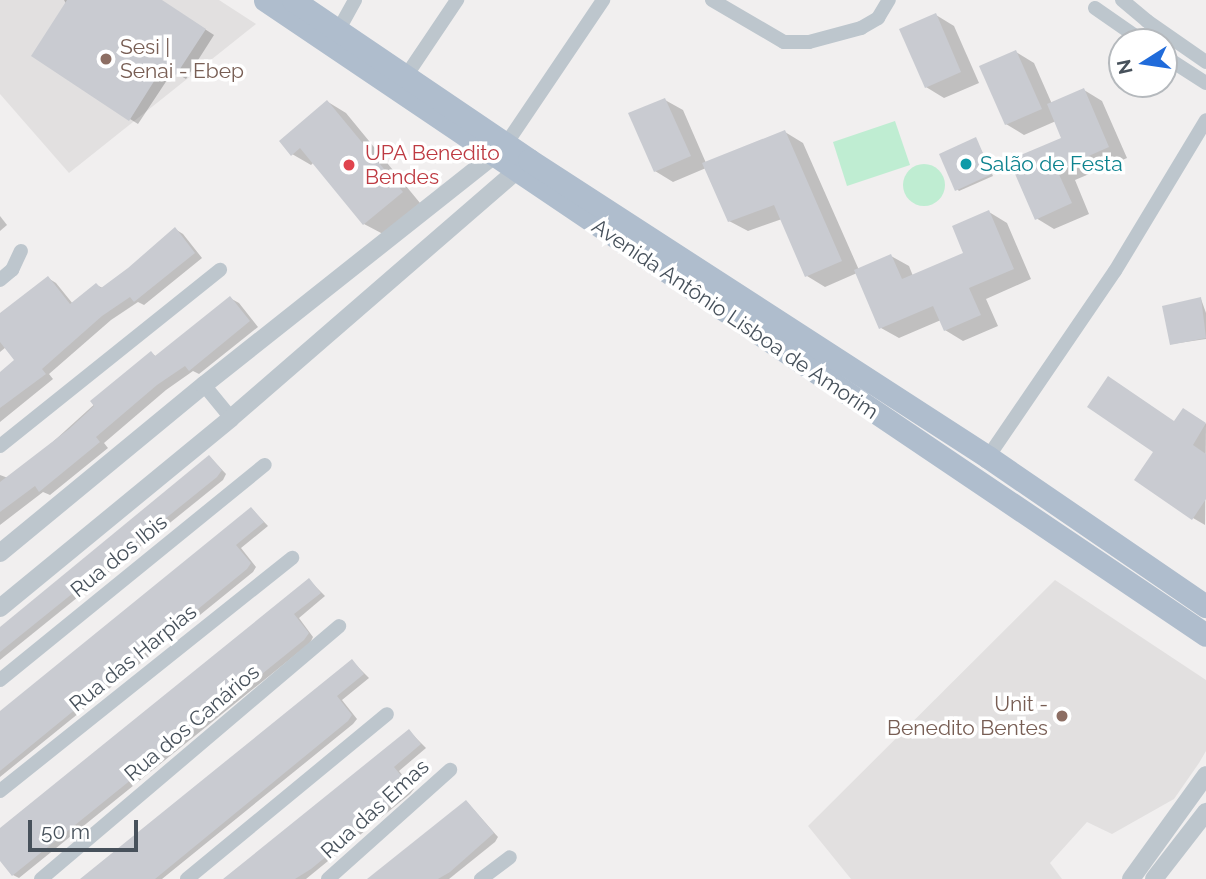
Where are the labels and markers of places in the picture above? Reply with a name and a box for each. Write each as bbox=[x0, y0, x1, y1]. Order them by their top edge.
place label: Sesi | Senai - Ebep bbox=[120, 34, 244, 84]
marker: Sesi | Senai - Ebep bbox=[98, 51, 114, 67]
place label: UPA Benedito Bendes bbox=[365, 140, 500, 190]
place label: Salão de Festa bbox=[980, 151, 1123, 177]
marker: UPA Benedito Bendes bbox=[339, 155, 359, 175]
marker: Salão de Festa bbox=[958, 156, 974, 172]
place label: Unit - Benedito Bentes bbox=[887, 691, 1048, 741]
marker: Unit - Benedito Bentes bbox=[1054, 708, 1070, 724]

